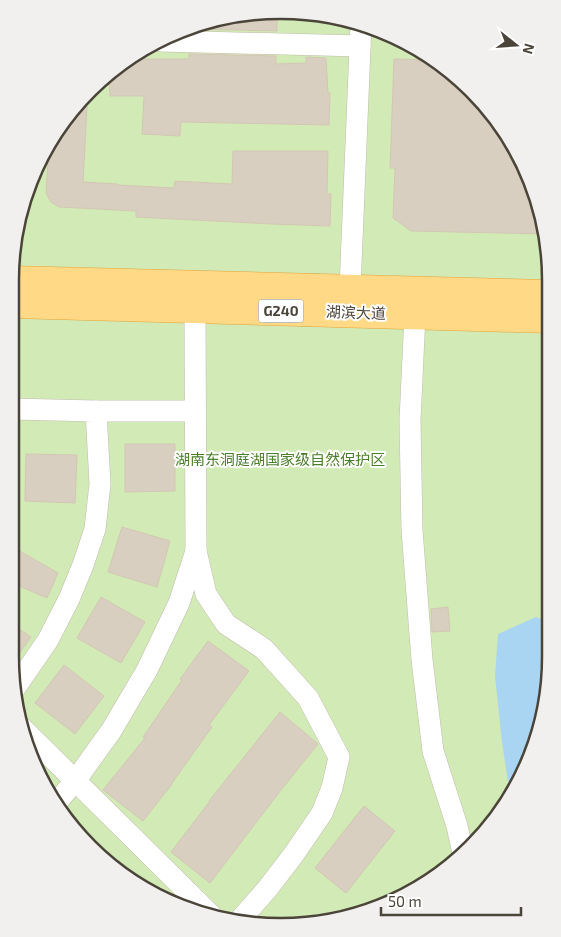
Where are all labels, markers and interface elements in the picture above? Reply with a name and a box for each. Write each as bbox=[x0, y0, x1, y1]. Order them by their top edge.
north arrow bbox=[491, 20, 541, 70]
text: N bbox=[519, 42, 539, 56]
road number: G240 bbox=[258, 300, 304, 322]
street label: 湖滨大道 bbox=[326, 302, 386, 322]
park label: 湖南东洞庭湖国家级自然保护区 bbox=[175, 450, 385, 468]
scale bar bbox=[381, 884, 521, 916]
text: 50 m bbox=[388, 892, 422, 910]

